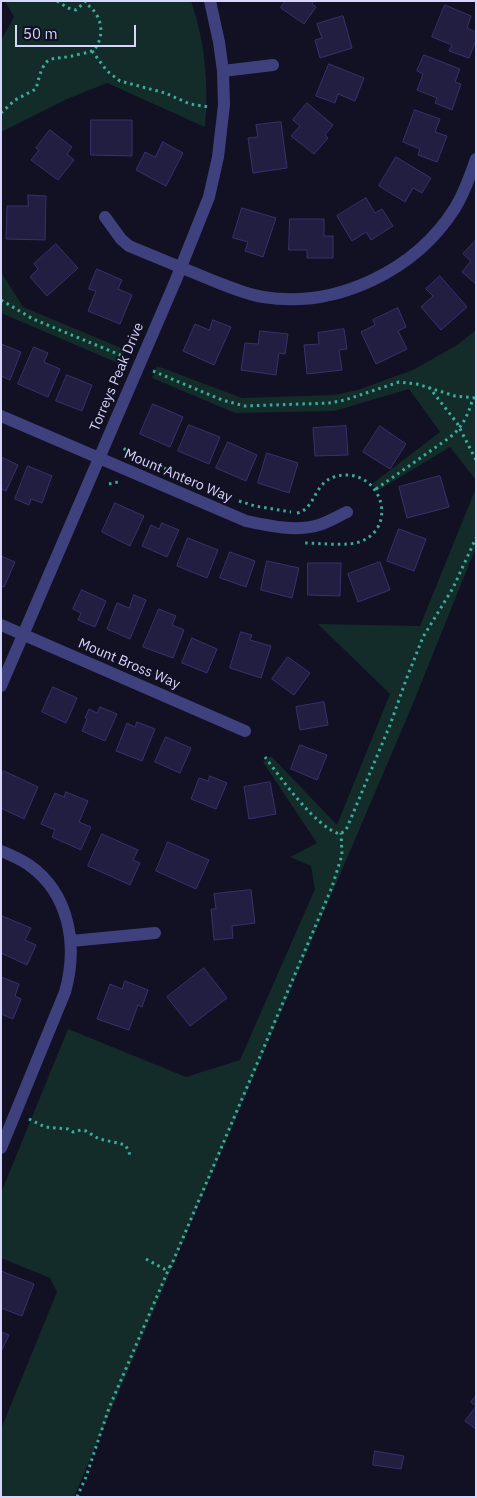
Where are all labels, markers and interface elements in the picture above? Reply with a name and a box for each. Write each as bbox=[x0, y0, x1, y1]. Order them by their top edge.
scale bar bbox=[18, 15, 139, 47]
text: 50 m bbox=[23, 24, 58, 43]
street label: Torreys Peak Drive bbox=[87, 320, 147, 434]
street label: Mount Antero Way bbox=[121, 446, 235, 506]
street label: Mount Bross Way bbox=[76, 635, 182, 693]

